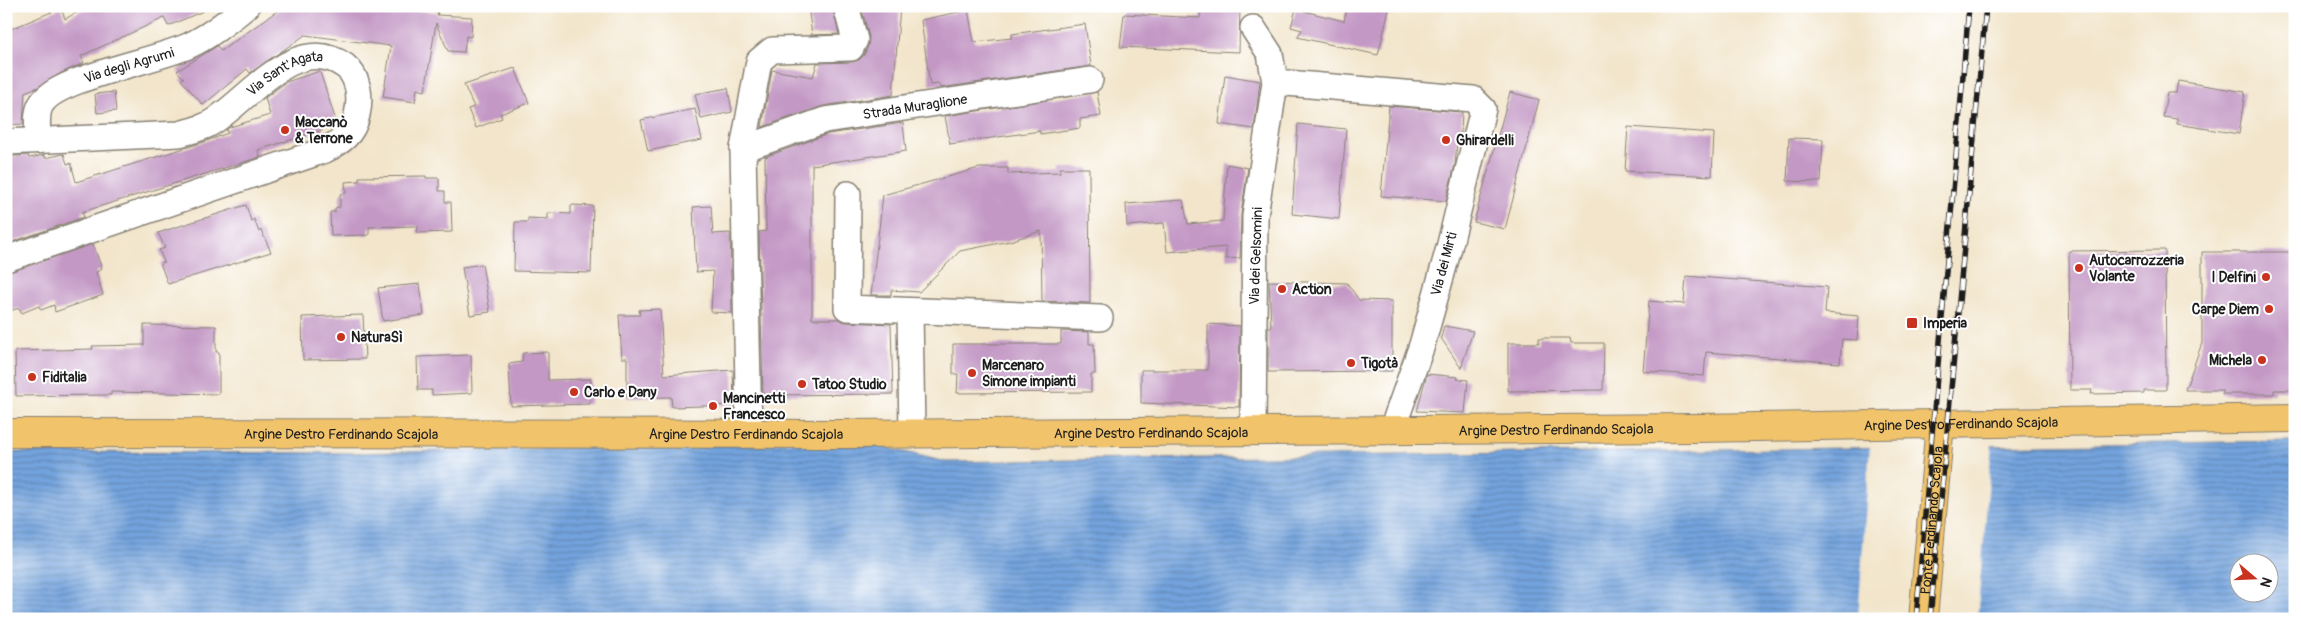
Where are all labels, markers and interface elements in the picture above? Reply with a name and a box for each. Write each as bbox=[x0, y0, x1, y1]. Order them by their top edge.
street label: Via degli Agrumi bbox=[82, 43, 177, 87]
street label: Via Sant'Agata bbox=[243, 48, 324, 99]
street label: Strada Muraglione bbox=[862, 90, 969, 123]
place label: Maccanò & Terrone bbox=[295, 114, 354, 147]
marker: Maccanò & Terrone bbox=[279, 124, 291, 136]
place label: Ghirardelli bbox=[1456, 132, 1514, 149]
marker: Ghirardelli bbox=[1440, 134, 1452, 146]
street label: Via dei Gelsomini bbox=[1246, 206, 1266, 305]
street label: Via dei Mirti bbox=[1427, 230, 1461, 298]
place label: Autocarrozzeria Volante bbox=[2089, 252, 2185, 285]
marker: Autocarrozzeria Volante bbox=[2073, 262, 2085, 274]
place label: I Delfini bbox=[2211, 269, 2257, 286]
marker: I Delfini bbox=[2260, 271, 2272, 283]
place label: Action bbox=[1292, 281, 1332, 298]
marker: Action bbox=[1276, 283, 1288, 295]
place label: Carpe Diem bbox=[2192, 301, 2260, 318]
marker: Carpe Diem bbox=[2263, 303, 2275, 315]
place label: Imperia bbox=[1923, 315, 1967, 332]
marker: Imperia bbox=[1905, 316, 1919, 330]
place label: NaturaSì bbox=[351, 329, 403, 346]
marker: NaturaSì bbox=[335, 331, 347, 343]
place label: Michela bbox=[2209, 352, 2252, 369]
marker: Michela bbox=[2256, 354, 2268, 366]
place label: Tigotà bbox=[1360, 355, 1398, 372]
place label: Marcenaro Simone impianti bbox=[982, 357, 1076, 390]
marker: Tigotà bbox=[1345, 357, 1357, 369]
marker: Marcenaro Simone impianti bbox=[966, 367, 978, 379]
place label: Fiditalia bbox=[42, 369, 87, 386]
marker: Fiditalia bbox=[26, 371, 38, 383]
place label: Tatoo Studio bbox=[811, 376, 887, 393]
marker: Tatoo Studio bbox=[796, 378, 808, 390]
place label: Carlo e Dany bbox=[584, 384, 656, 401]
marker: Carlo e Dany bbox=[568, 386, 580, 398]
place label: Mancinetti Francesco bbox=[723, 390, 786, 423]
marker: Mancinetti Francesco bbox=[707, 400, 719, 412]
street label: Argine Destro Ferdinando Scajola bbox=[1863, 413, 2058, 434]
street label: Argine Destro Ferdinando Scajola bbox=[1458, 420, 1653, 439]
street label: Argine Destro Ferdinando Scajola bbox=[1054, 424, 1248, 442]
street label: Argine Destro Ferdinando Scajola bbox=[244, 425, 438, 443]
street label: Argine Destro Ferdinando Scajola bbox=[649, 425, 843, 443]
street label: Ponte Ferdinando Scajola bbox=[1917, 445, 1946, 595]
north arrow bbox=[2228, 552, 2278, 602]
text: N bbox=[2256, 575, 2275, 589]

